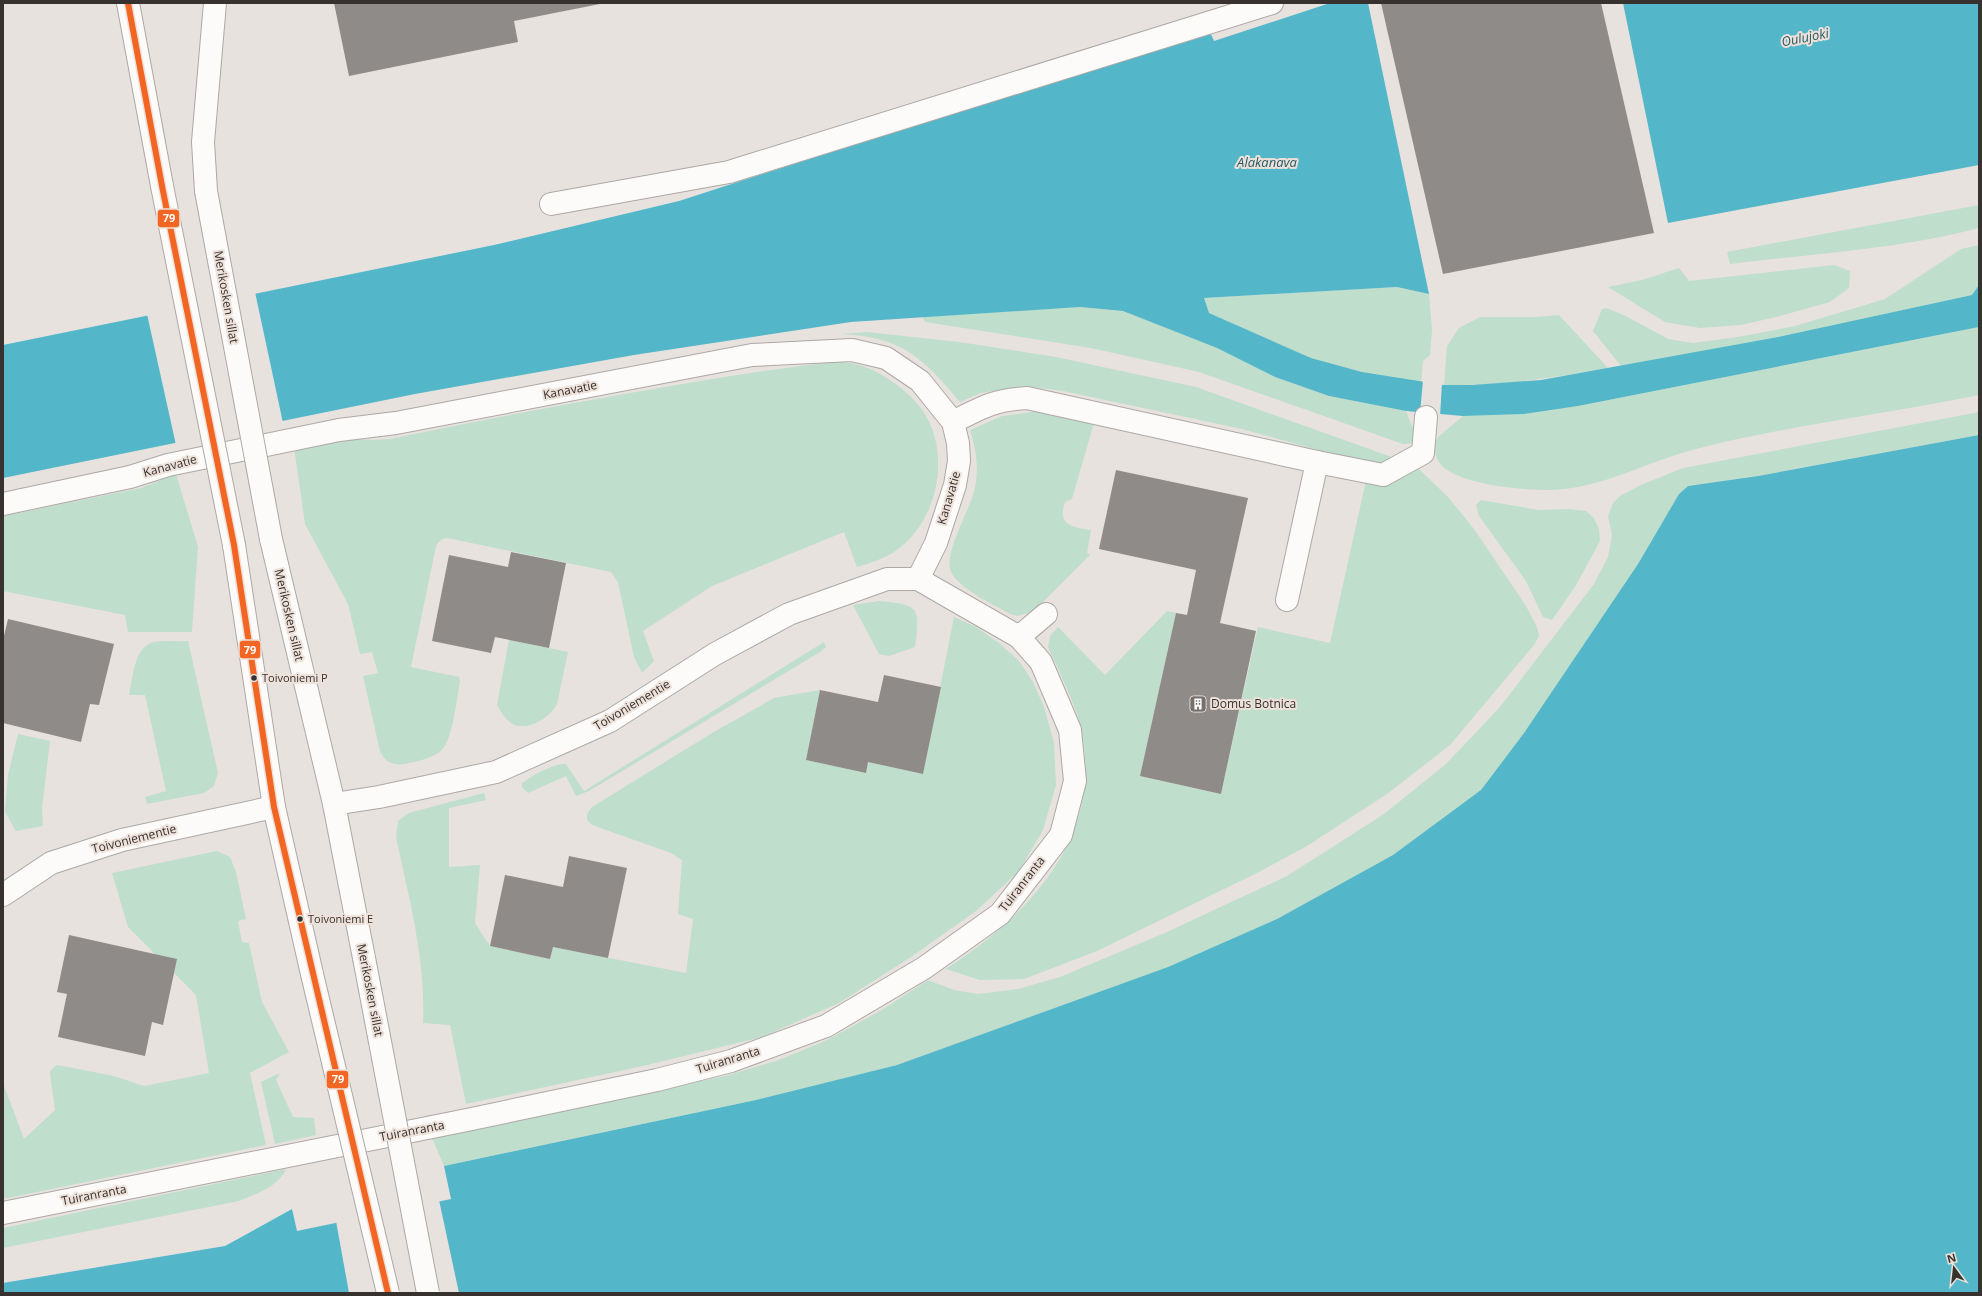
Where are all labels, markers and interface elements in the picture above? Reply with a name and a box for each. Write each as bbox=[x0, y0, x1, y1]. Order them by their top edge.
water label: Oulujoki bbox=[1780, 23, 1831, 50]
water label: Alakanava bbox=[1236, 153, 1298, 171]
line badge: 79 bbox=[157, 209, 180, 228]
text: 79 bbox=[163, 210, 175, 225]
street label: Merikosken sillat bbox=[210, 249, 243, 345]
street label: Kanavatie bbox=[541, 376, 599, 403]
street label: Kanavatie bbox=[141, 450, 199, 481]
street label: Kanavatie bbox=[933, 469, 964, 527]
street label: Merikosken sillat bbox=[271, 567, 308, 663]
line badge: 79 bbox=[239, 640, 261, 659]
text: 79 bbox=[244, 642, 256, 657]
place label: Toivoniemi P bbox=[262, 670, 328, 685]
marker: Toivoniemi P bbox=[249, 673, 259, 683]
street label: Toivoniementie bbox=[590, 675, 673, 734]
building icon: Domus Botnica bbox=[1188, 694, 1208, 714]
place label: Domus Botnica bbox=[1211, 695, 1296, 712]
street label: Toivoniementie bbox=[90, 820, 178, 857]
street label: Tuiranranta bbox=[995, 853, 1049, 915]
place label: Toivoniemi E bbox=[308, 911, 373, 926]
marker: Toivoniemi E bbox=[295, 914, 305, 924]
street label: Merikosken sillat bbox=[353, 942, 388, 1038]
street label: Tuiranranta bbox=[694, 1042, 762, 1077]
line badge: 79 bbox=[326, 1070, 349, 1089]
text: 79 bbox=[332, 1071, 344, 1086]
street label: Tuiranranta bbox=[378, 1116, 446, 1145]
street label: Tuiranranta bbox=[60, 1180, 128, 1209]
north arrow bbox=[1934, 1248, 1974, 1288]
text: N bbox=[1945, 1249, 1958, 1266]

